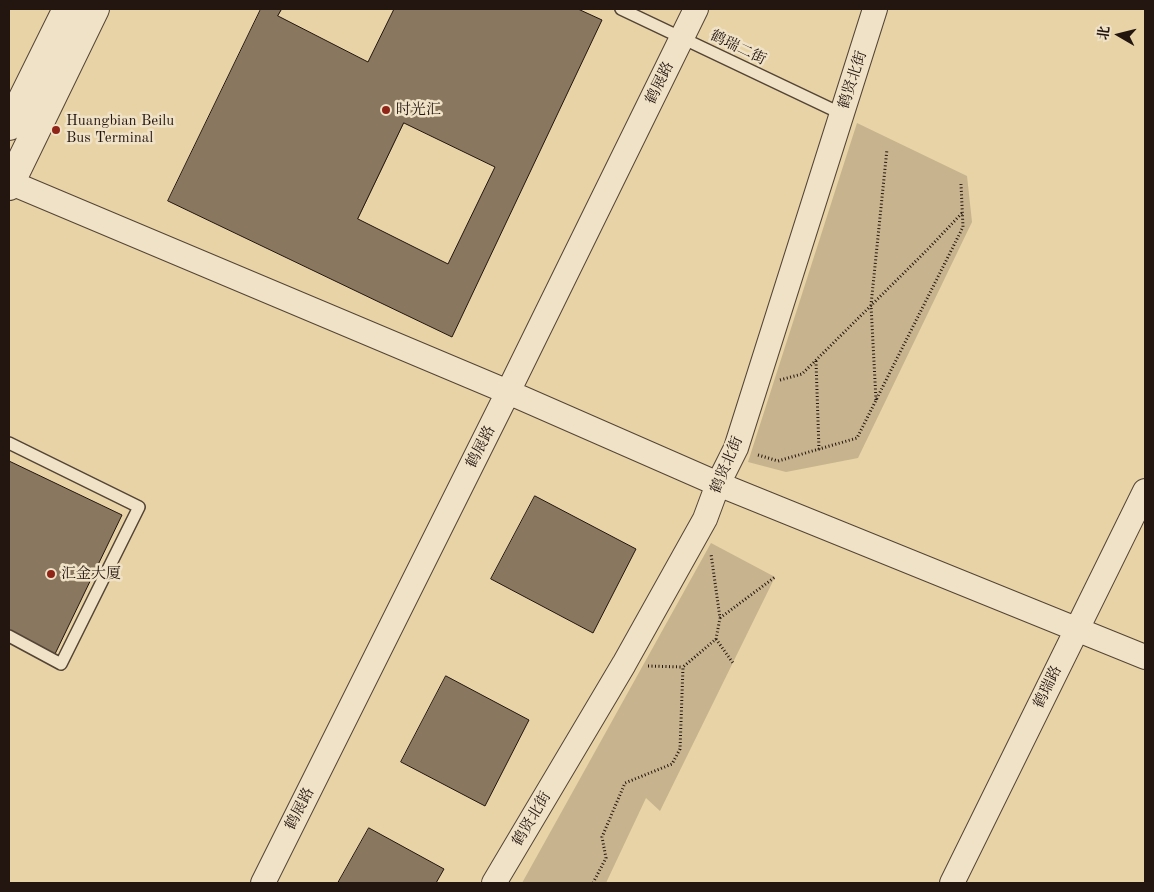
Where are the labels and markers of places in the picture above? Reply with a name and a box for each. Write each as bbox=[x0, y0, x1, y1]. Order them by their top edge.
place label: 时光汇 bbox=[396, 101, 441, 119]
marker: 时光汇 bbox=[380, 104, 392, 116]
place label: Huangbian Beilu Bus Terminal bbox=[66, 112, 174, 147]
marker: Huangbian Beilu Bus Terminal bbox=[50, 124, 62, 136]
place label: 汇金大厦 bbox=[61, 565, 121, 583]
marker: 汇金大厦 bbox=[45, 568, 57, 580]

